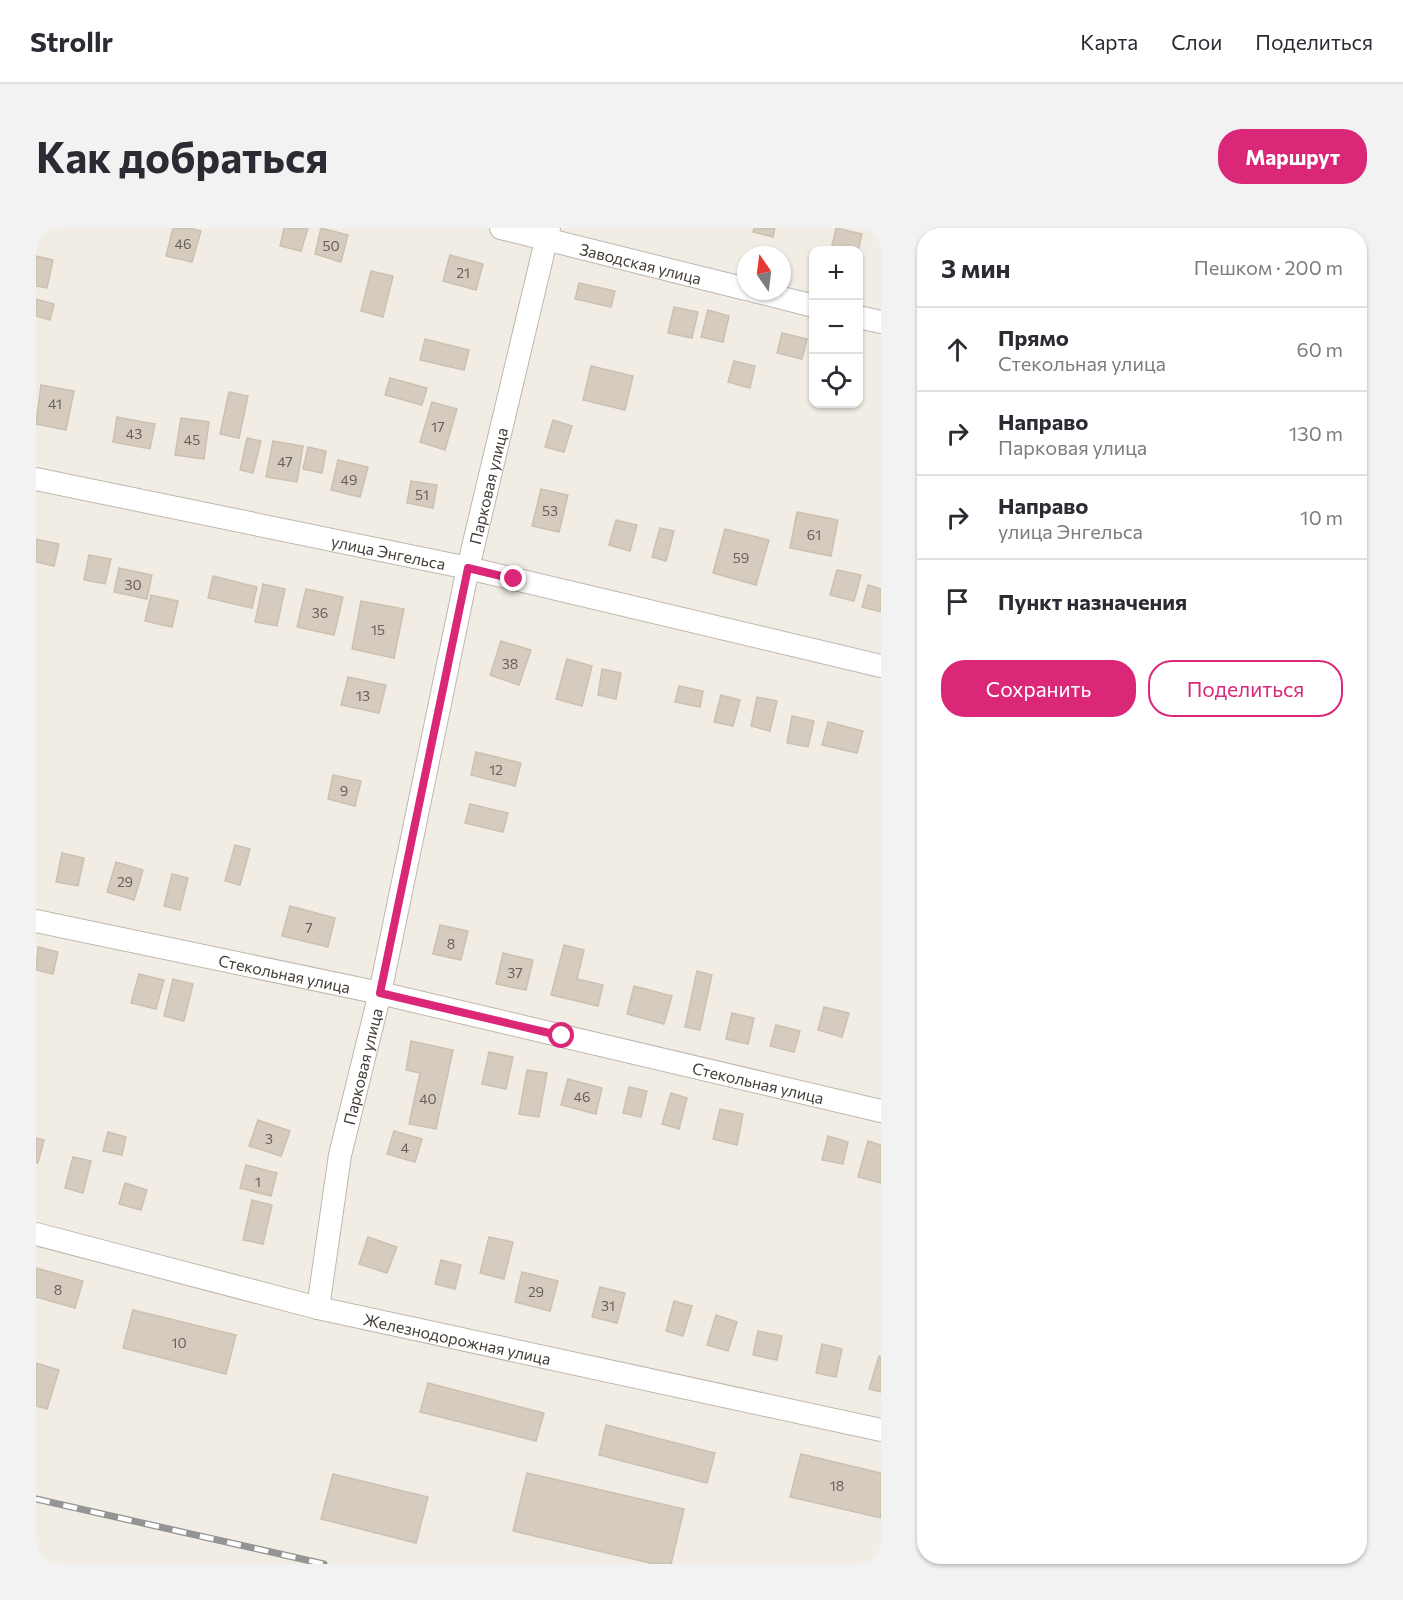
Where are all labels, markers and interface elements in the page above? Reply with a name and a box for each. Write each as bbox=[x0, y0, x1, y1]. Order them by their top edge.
text: Strollr bbox=[30, 24, 113, 58]
text: Карта bbox=[1080, 29, 1138, 54]
text: Слои bbox=[1171, 29, 1222, 54]
text: Поделиться bbox=[1255, 29, 1373, 54]
button: Маршрут bbox=[1218, 129, 1367, 184]
text: Как добраться bbox=[36, 130, 328, 182]
house number: 46 bbox=[175, 235, 191, 252]
house number: 50 bbox=[322, 237, 340, 254]
street label: Заводская улица bbox=[578, 238, 704, 287]
north arrow bbox=[737, 246, 791, 300]
map controls bbox=[809, 246, 863, 408]
button: + bbox=[809, 246, 863, 300]
text: 3 мин bbox=[941, 252, 1011, 283]
text: Пешком · 200 m bbox=[1194, 255, 1343, 279]
house number: 21 bbox=[456, 264, 470, 281]
button: − bbox=[809, 300, 863, 354]
text: Прямо bbox=[998, 324, 1069, 351]
icon: ahead bbox=[941, 333, 974, 366]
text: 60 m bbox=[1297, 337, 1343, 361]
text: Стекольная улица bbox=[998, 351, 1166, 375]
button: locate bbox=[809, 354, 863, 408]
house number: 41 bbox=[48, 395, 62, 412]
text: Направо bbox=[998, 408, 1088, 435]
icon: right bbox=[941, 417, 974, 450]
house number: 17 bbox=[431, 418, 445, 435]
text: 130 m bbox=[1289, 421, 1343, 445]
house number: 43 bbox=[126, 425, 142, 442]
street label: Парковая улица bbox=[465, 425, 511, 546]
house number: 45 bbox=[184, 431, 200, 448]
text: Парковая улица bbox=[998, 435, 1147, 459]
house number: 47 bbox=[277, 453, 293, 470]
house number: 49 bbox=[341, 471, 357, 488]
house number: 51 bbox=[415, 486, 429, 503]
text: Направо bbox=[998, 492, 1088, 519]
icon: right bbox=[941, 501, 974, 534]
house number: 53 bbox=[542, 502, 558, 519]
text: 10 m bbox=[1300, 505, 1343, 529]
text: улица Энгельса bbox=[998, 519, 1143, 543]
house number: 61 bbox=[807, 526, 821, 543]
street label: улица Энгельса bbox=[330, 531, 447, 573]
house number: 59 bbox=[733, 549, 749, 566]
route end bbox=[500, 565, 526, 591]
house number: 30 bbox=[124, 576, 142, 593]
icon: arrive bbox=[941, 585, 974, 618]
text: Пункт назначения bbox=[998, 588, 1187, 615]
house number: 36 bbox=[312, 604, 328, 621]
house number: 15 bbox=[371, 621, 385, 638]
house number: 38 bbox=[502, 655, 518, 672]
button: Сохранить bbox=[941, 660, 1136, 717]
button: Поделиться bbox=[1148, 660, 1343, 717]
house number: 13 bbox=[356, 687, 370, 704]
house number: 12 bbox=[489, 761, 503, 778]
house number: 9 bbox=[340, 782, 348, 799]
house number: 29 bbox=[117, 873, 133, 890]
house number: 7 bbox=[305, 919, 313, 936]
house number: 8 bbox=[447, 935, 455, 952]
street label: Стекольная улица bbox=[217, 950, 352, 996]
house number: 37 bbox=[507, 964, 523, 981]
street label: Парковая улица bbox=[338, 1006, 385, 1127]
route start bbox=[548, 1022, 574, 1048]
street label: Стекольная улица bbox=[691, 1057, 826, 1107]
house number: 46 bbox=[574, 1088, 590, 1105]
house number: 40 bbox=[419, 1090, 437, 1107]
house number: 3 bbox=[265, 1130, 273, 1147]
house number: 4 bbox=[401, 1139, 410, 1156]
house number: 1 bbox=[255, 1173, 261, 1190]
house number: 8 bbox=[54, 1281, 62, 1298]
house number: 29 bbox=[528, 1283, 544, 1300]
house number: 31 bbox=[601, 1297, 615, 1314]
street label: Железнодорожная улица bbox=[362, 1309, 553, 1368]
house number: 10 bbox=[171, 1334, 187, 1351]
house number: 18 bbox=[830, 1477, 844, 1494]

